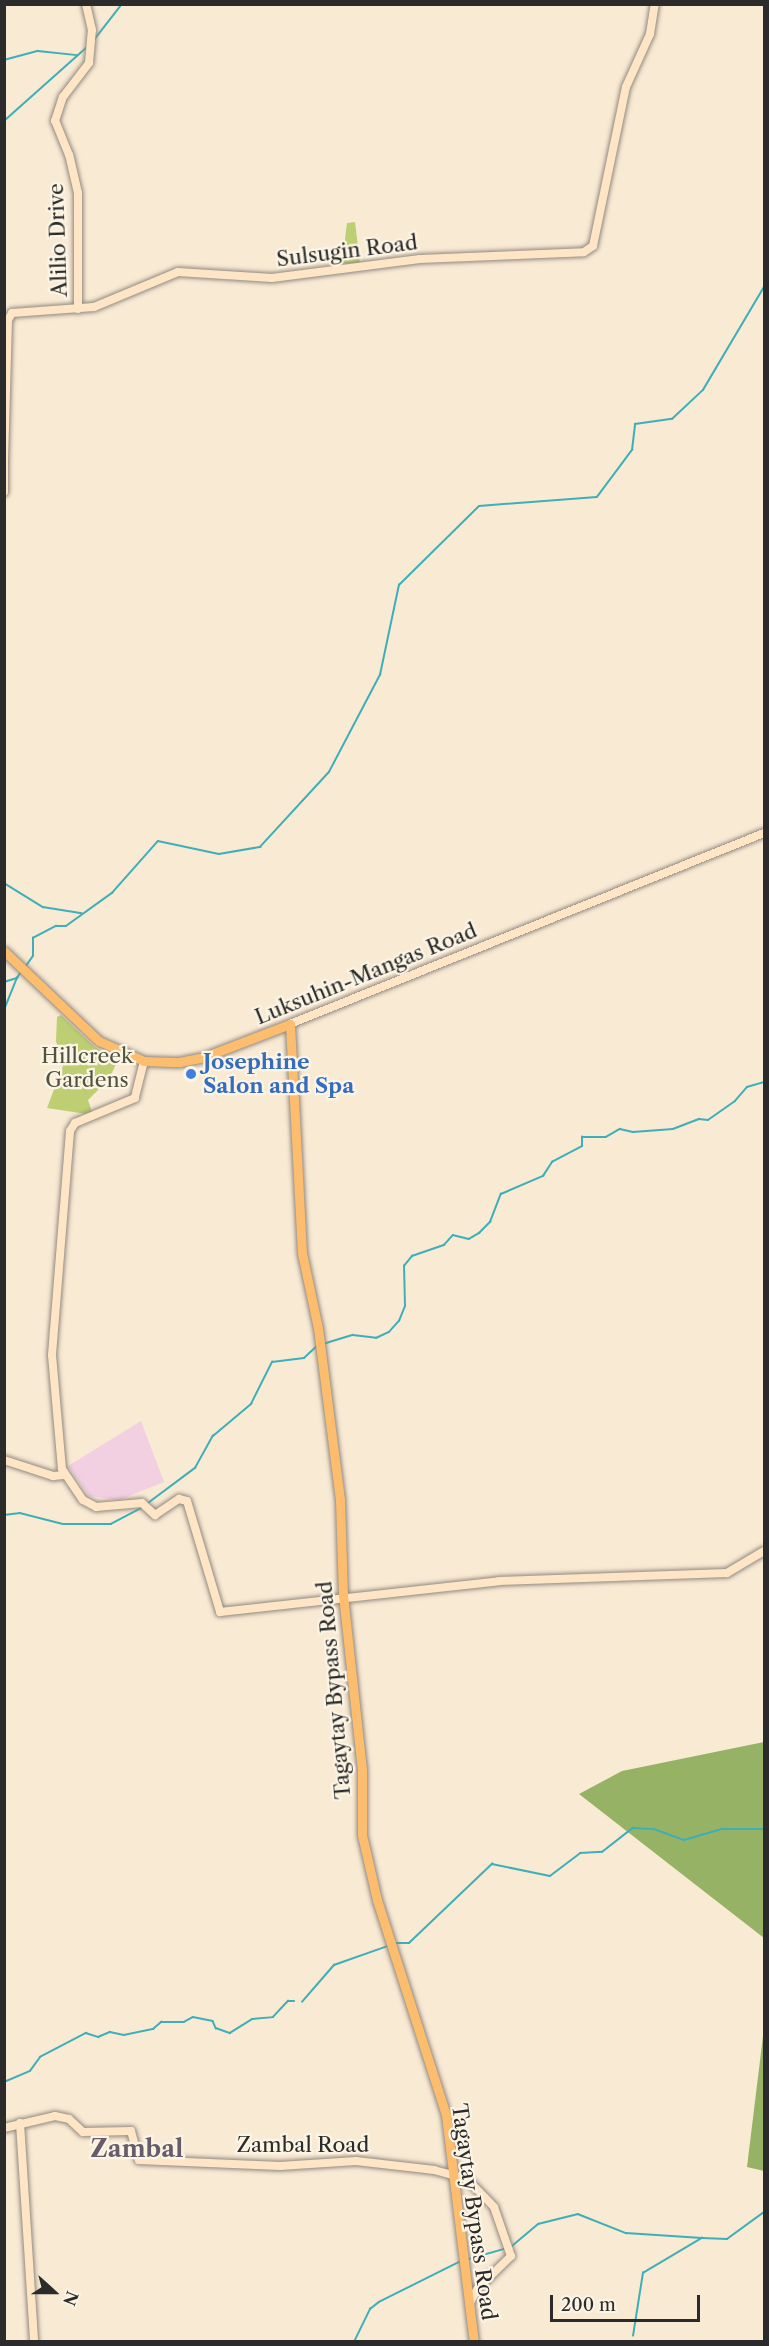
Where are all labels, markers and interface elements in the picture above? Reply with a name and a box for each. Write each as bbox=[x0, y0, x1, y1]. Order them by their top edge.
street label: Alilio Drive bbox=[43, 183, 73, 297]
street label: Sulsugin Road bbox=[275, 230, 419, 272]
street label: Luksuhin-Mangas Road bbox=[251, 918, 481, 1030]
park label: Hillcreek Gardens bbox=[41, 1043, 133, 1093]
place label: Josephine Salon and Spa bbox=[203, 1049, 354, 1099]
marker: Josephine Salon and Spa bbox=[184, 1067, 198, 1081]
street label: Tagaytay Bypass Road bbox=[312, 1580, 356, 1800]
street label: Tagaytay Bypass Road bbox=[446, 2102, 502, 2322]
street label: Zambal Road bbox=[237, 2132, 369, 2158]
district label: Zambal bbox=[90, 2135, 184, 2163]
north arrow bbox=[24, 2262, 84, 2322]
scale bar bbox=[553, 2283, 703, 2321]
text: N bbox=[59, 2288, 83, 2309]
text: 200 m bbox=[561, 2294, 616, 2316]

